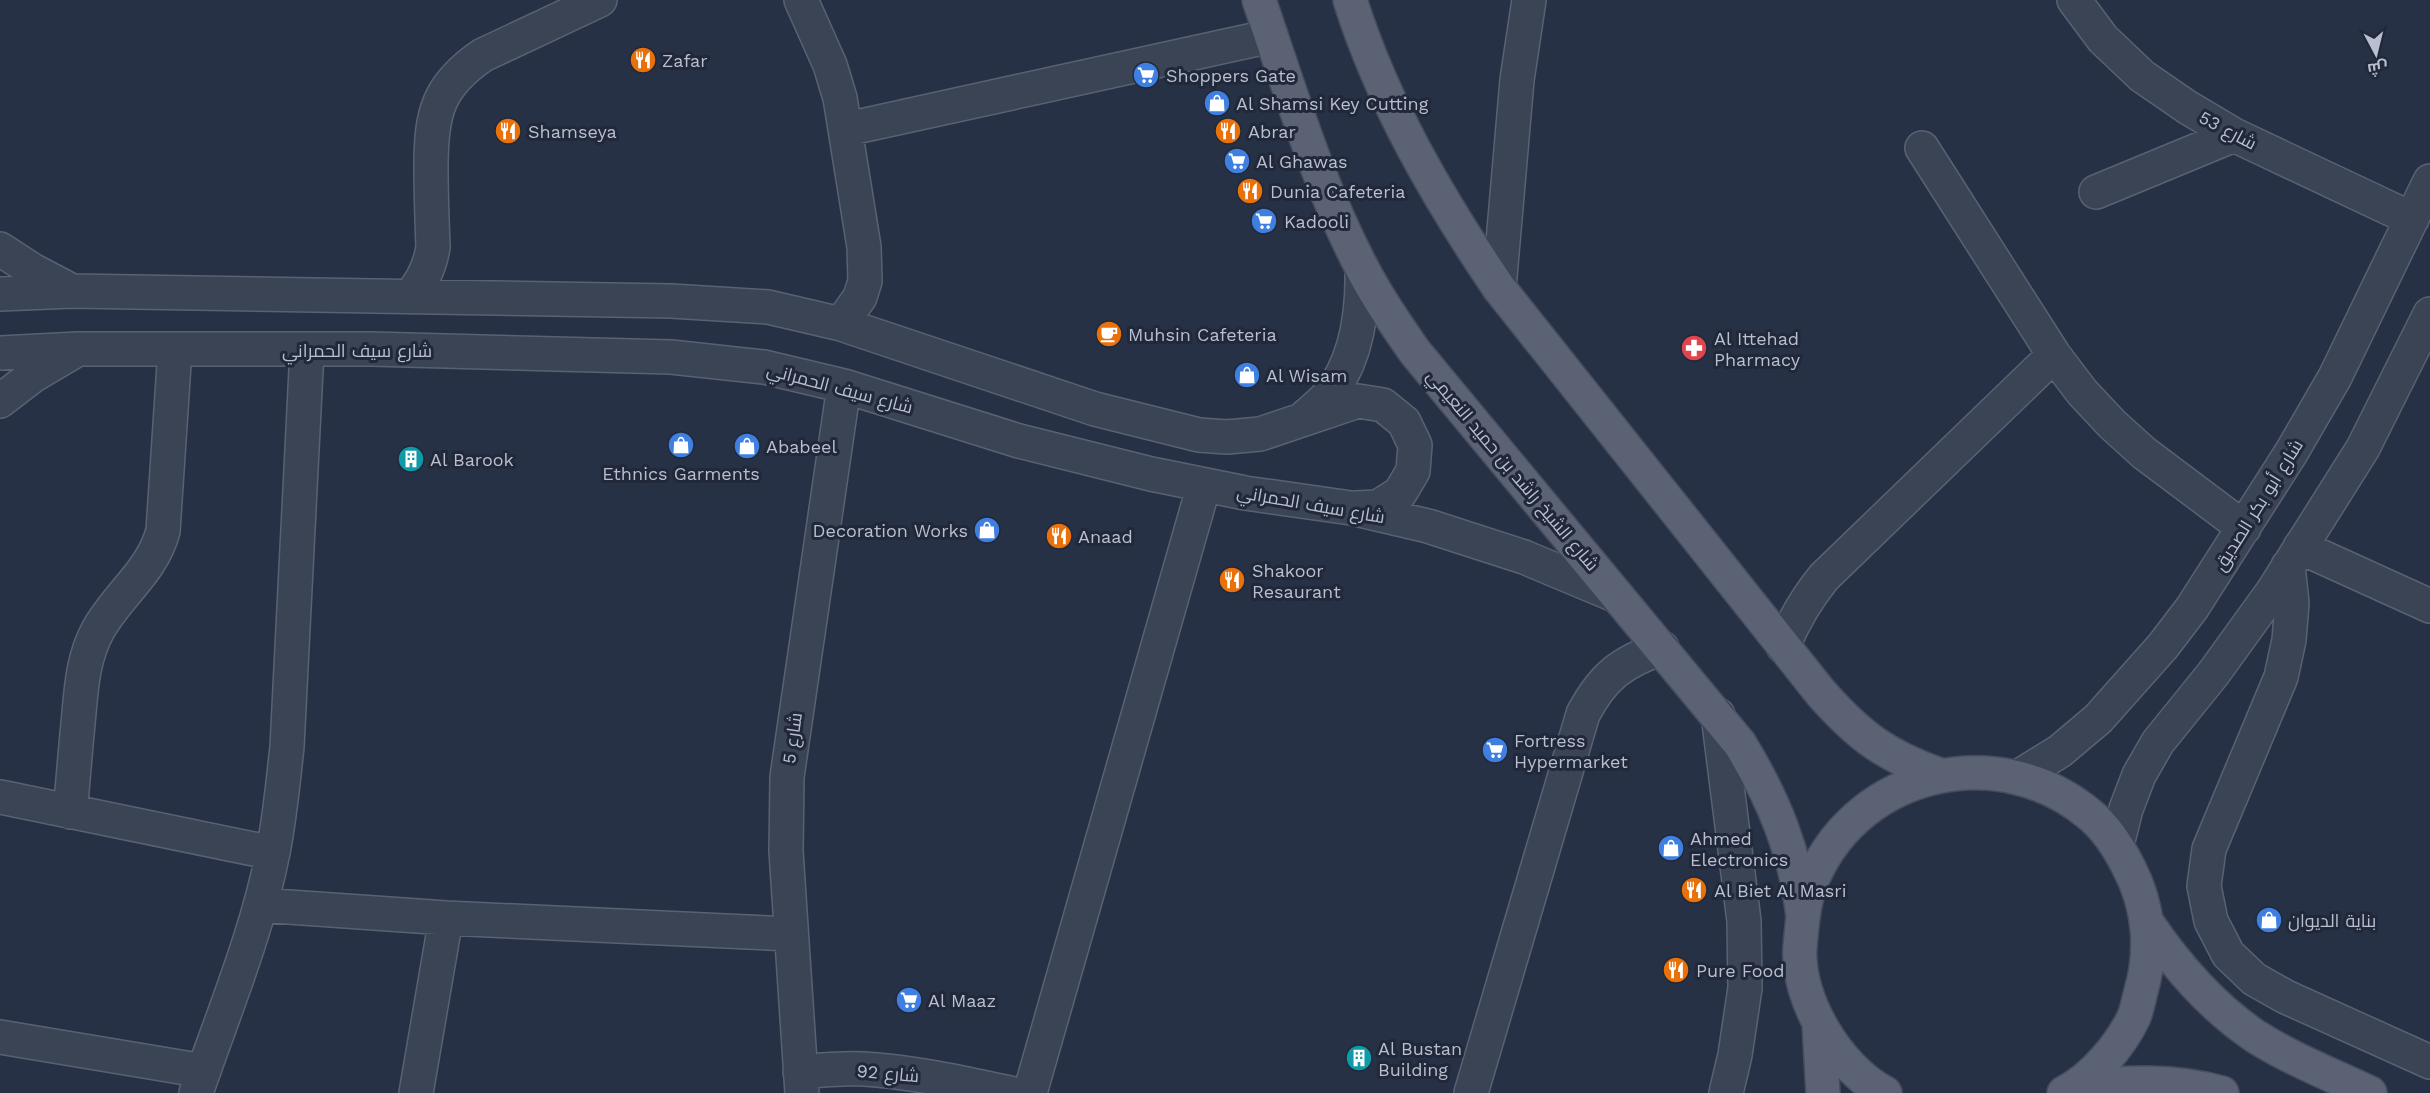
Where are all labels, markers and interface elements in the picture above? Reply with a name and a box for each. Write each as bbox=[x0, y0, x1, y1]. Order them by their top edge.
north arrow bbox=[2346, 24, 2406, 84]
restaurant icon: Zafar bbox=[628, 45, 658, 75]
place label: Zafar bbox=[662, 50, 708, 71]
text: ش bbox=[2366, 58, 2389, 79]
supermarket icon: Shoppers Gate bbox=[1131, 60, 1161, 90]
place label: Shoppers Gate bbox=[1166, 65, 1296, 86]
shop icon: Al Shamsi Key Cutting bbox=[1202, 88, 1232, 118]
place label: Al Shamsi Key Cutting bbox=[1236, 93, 1429, 114]
street label: شارع 53 bbox=[2195, 106, 2260, 156]
restaurant icon: Shamseya bbox=[493, 116, 523, 146]
restaurant icon: Abrar bbox=[1213, 116, 1243, 146]
place label: Shamseya bbox=[528, 121, 617, 142]
place label: Abrar bbox=[1248, 121, 1296, 142]
supermarket icon: Al Ghawas bbox=[1222, 146, 1252, 176]
place label: Al Ghawas bbox=[1256, 151, 1348, 172]
restaurant icon: Dunia Cafeteria bbox=[1235, 176, 1265, 206]
place label: Dunia Cafeteria bbox=[1270, 181, 1406, 202]
supermarket icon: Kadooli bbox=[1249, 206, 1279, 236]
place label: Kadooli bbox=[1284, 211, 1349, 232]
cafe icon: Muhsin Cafeteria bbox=[1094, 319, 1124, 349]
place label: Muhsin Cafeteria bbox=[1128, 324, 1277, 345]
place label: Al Ittehad Pharmacy bbox=[1714, 328, 1801, 370]
pharmacy icon: Al Ittehad Pharmacy bbox=[1679, 333, 1709, 363]
street label: شارع سيف الحمراني bbox=[282, 340, 432, 365]
street label: شارع سيف الحمراني bbox=[764, 358, 915, 421]
shop icon: Al Wisam bbox=[1232, 360, 1262, 390]
place label: Al Wisam bbox=[1266, 365, 1347, 386]
street label: شارع الشيخ راشد بن حميد النعيمي bbox=[1420, 365, 1603, 577]
shop icon: Ethnics Garments bbox=[666, 430, 696, 460]
shop icon: Ababeel bbox=[732, 431, 762, 461]
street label: شارع أبو بكر الصديق bbox=[2209, 435, 2309, 576]
place label: Ababeel bbox=[766, 436, 837, 457]
building icon: Al Barook bbox=[396, 444, 426, 474]
place label: Al Barook bbox=[430, 449, 514, 470]
place label: Ethnics Garments bbox=[602, 463, 760, 484]
street label: شارع سيف الحمراني bbox=[1235, 481, 1387, 531]
shop icon: Decoration Works bbox=[972, 515, 1002, 545]
place label: Decoration Works bbox=[813, 520, 968, 541]
restaurant icon: Anaad bbox=[1044, 521, 1074, 551]
place label: Anaad bbox=[1078, 526, 1133, 547]
place label: Shakoor Resaurant bbox=[1252, 560, 1341, 602]
restaurant icon: Shakoor Resaurant bbox=[1217, 565, 1247, 595]
street label: شارع 5 bbox=[778, 711, 808, 765]
place label: Fortress Hypermarket bbox=[1514, 730, 1628, 772]
supermarket icon: Fortress Hypermarket bbox=[1480, 735, 1510, 765]
place label: Ahmed Electronics bbox=[1690, 828, 1788, 870]
shop icon: Ahmed Electronics bbox=[1656, 833, 1686, 863]
restaurant icon: Al Biet Al Masri bbox=[1679, 875, 1709, 905]
place label: Al Biet Al Masri bbox=[1714, 880, 1846, 901]
shop icon: بناية الديوان bbox=[2254, 905, 2284, 935]
place label: بناية الديوان bbox=[2288, 910, 2376, 932]
restaurant icon: Pure Food bbox=[1661, 955, 1691, 985]
place label: Pure Food bbox=[1696, 960, 1785, 981]
supermarket icon: Al Maaz bbox=[894, 985, 924, 1015]
place label: Al Maaz bbox=[928, 990, 996, 1011]
place label: Al Bustan Building bbox=[1378, 1038, 1462, 1080]
building icon: Al Bustan Building bbox=[1344, 1043, 1374, 1073]
street label: شارع 92 bbox=[856, 1060, 920, 1088]

